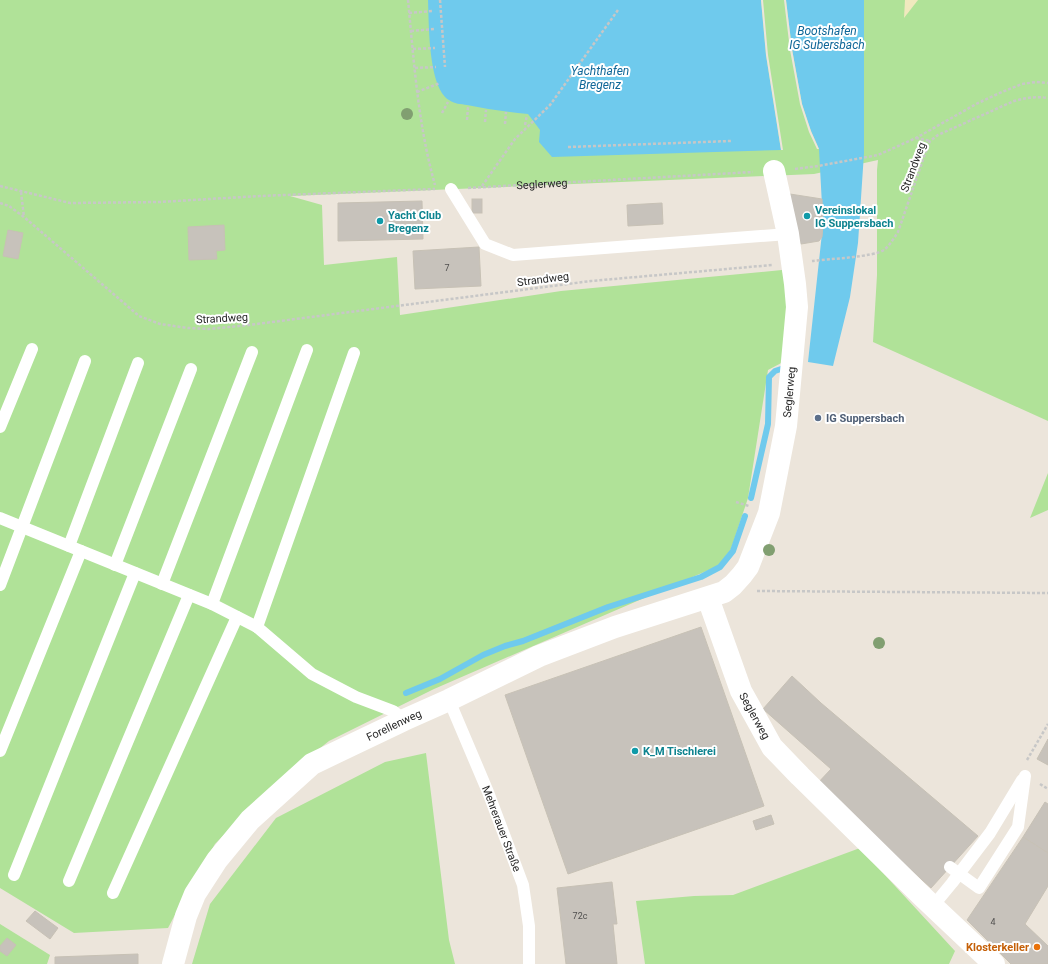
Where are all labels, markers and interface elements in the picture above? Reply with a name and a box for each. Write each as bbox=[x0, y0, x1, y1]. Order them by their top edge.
water label: Bootshafen IG Subersbach bbox=[789, 24, 865, 52]
water label: Yachthafen Bregenz bbox=[571, 64, 629, 92]
street label: Strandweg bbox=[898, 140, 929, 194]
street label: Seglerweg bbox=[516, 176, 568, 192]
place label: Vereinslokal IG Suppersbach bbox=[815, 204, 893, 230]
place label: Yacht Club Bregenz bbox=[388, 209, 441, 235]
marker: Vereinslokal IG Suppersbach bbox=[802, 211, 812, 221]
marker: Yacht Club Bregenz bbox=[375, 216, 385, 226]
house number: 7 bbox=[444, 263, 450, 273]
street label: Strandweg bbox=[516, 270, 570, 289]
street label: Strandweg bbox=[196, 311, 248, 326]
street label: Seglerweg bbox=[781, 366, 798, 418]
place label: IG Suppersbach bbox=[826, 412, 904, 425]
marker: IG Suppersbach bbox=[813, 413, 823, 423]
street label: Seglerweg bbox=[736, 690, 772, 742]
street label: Forellenweg bbox=[364, 707, 424, 744]
place label: K_M Tischlerei bbox=[643, 745, 716, 758]
marker: K_M Tischlerei bbox=[630, 746, 640, 756]
street label: Mehrerauer Straße bbox=[479, 784, 523, 874]
house number: 72c bbox=[573, 911, 588, 921]
house number: 4 bbox=[990, 917, 996, 927]
place label: Klosterkeller bbox=[966, 941, 1029, 954]
marker: Klosterkeller bbox=[1032, 942, 1042, 952]

